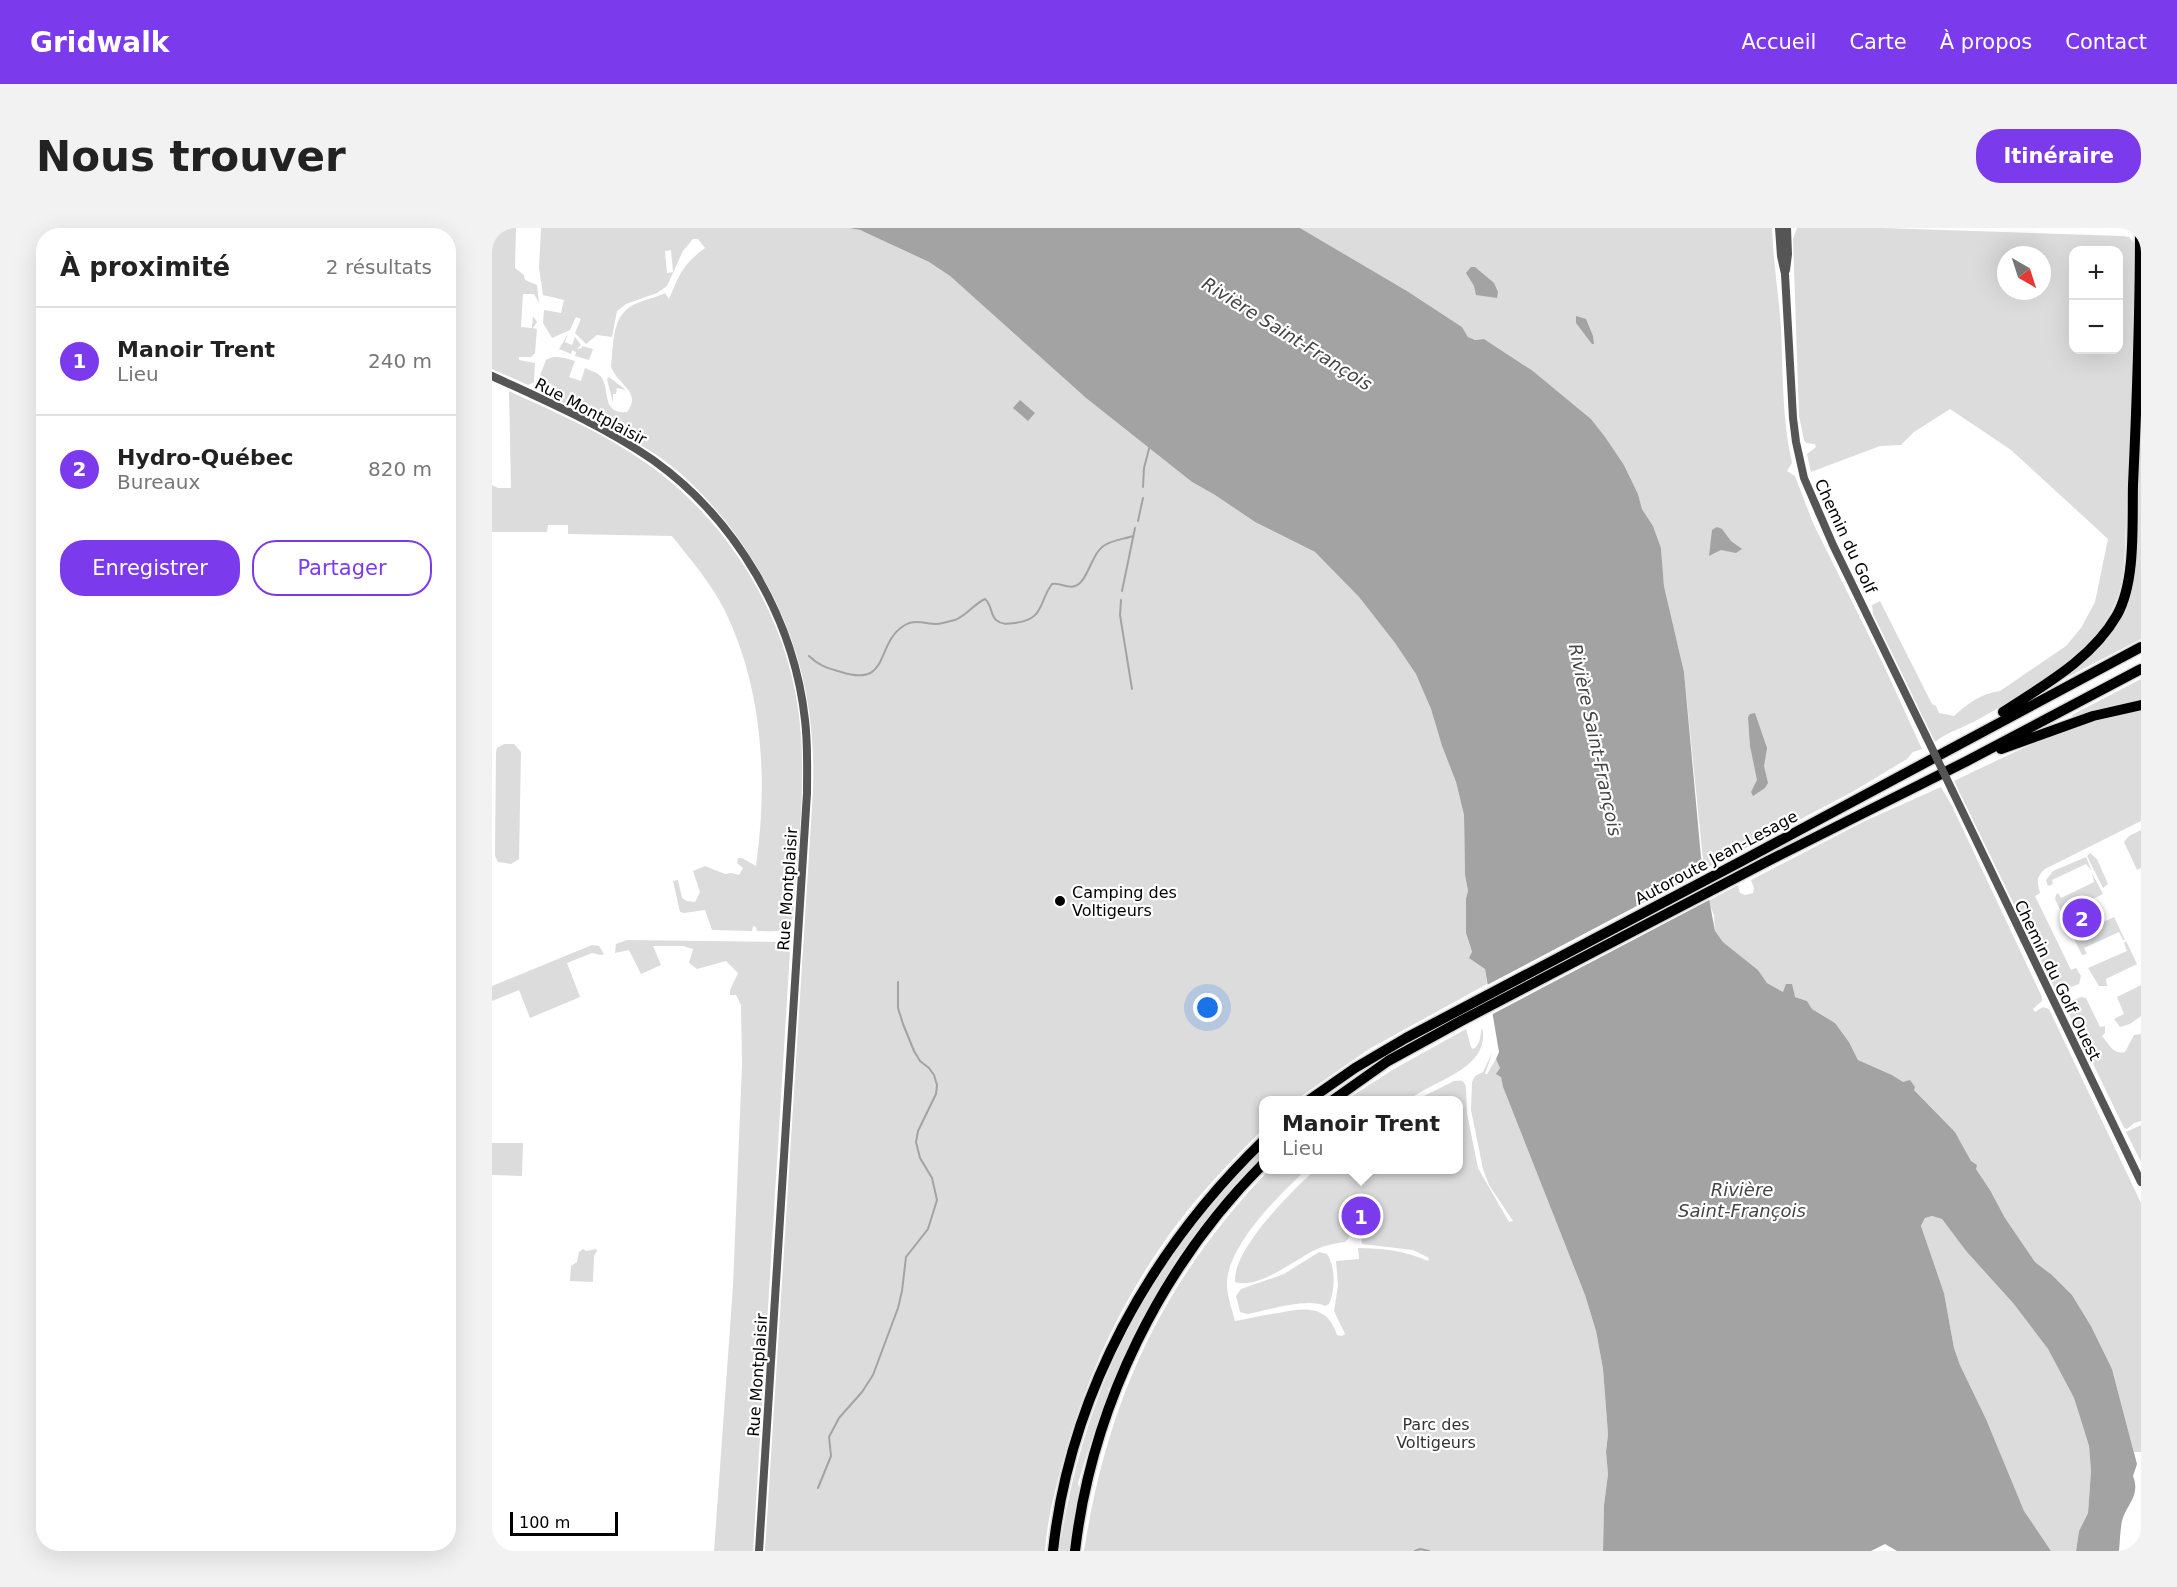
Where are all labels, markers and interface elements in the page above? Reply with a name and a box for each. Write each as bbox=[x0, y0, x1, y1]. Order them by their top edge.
text: Gridwalk bbox=[30, 26, 169, 59]
text: Accueil bbox=[1741, 30, 1816, 54]
text: Carte bbox=[1849, 30, 1907, 54]
text: À propos bbox=[1940, 30, 2032, 54]
text: Contact bbox=[2065, 30, 2147, 54]
button: Itinéraire bbox=[1976, 129, 2141, 183]
text: Nous trouver bbox=[36, 132, 346, 181]
north arrow bbox=[1997, 246, 2051, 300]
map controls bbox=[2069, 246, 2123, 354]
button: + bbox=[2069, 246, 2123, 300]
text: À proximité bbox=[60, 252, 230, 282]
text: 2 résultats bbox=[326, 255, 432, 279]
water label: Rivière Saint-François bbox=[1198, 273, 1376, 395]
button: − bbox=[2069, 300, 2123, 354]
text: Manoir Trent bbox=[117, 337, 275, 362]
text: 1 bbox=[73, 349, 86, 373]
text: 240 m bbox=[368, 349, 432, 373]
text: Lieu bbox=[117, 362, 159, 386]
street label: Rue Montplaisir bbox=[532, 374, 650, 449]
text: Hydro-Québec bbox=[117, 445, 294, 470]
text: 2 bbox=[73, 457, 86, 481]
text: 820 m bbox=[368, 457, 432, 481]
text: Bureaux bbox=[117, 470, 200, 494]
street label: Chemin du Golf bbox=[1811, 476, 1881, 597]
button: Enregistrer bbox=[60, 540, 240, 596]
button: Partager bbox=[252, 540, 432, 596]
water label: Rivière Saint-François bbox=[1565, 642, 1626, 838]
street label: Autoroute Jean-Lesage bbox=[1632, 806, 1801, 908]
street label: Rue Montplaisir bbox=[774, 826, 801, 951]
place label: Camping des Voltigeurs bbox=[1072, 883, 1177, 920]
marker: Camping des Voltigeurs bbox=[1053, 894, 1067, 908]
pin: 2 bbox=[2062, 896, 2102, 940]
street label: Chemin du Golf Ouest bbox=[2010, 897, 2105, 1064]
your location bbox=[1193, 993, 1222, 1022]
popup bbox=[1259, 1096, 1463, 1174]
text: Manoir Trent bbox=[1282, 1111, 1440, 1136]
text: Lieu bbox=[1282, 1136, 1324, 1160]
water label: Rivière Saint-François bbox=[1678, 1179, 1806, 1221]
pin: 1 bbox=[1342, 1194, 1380, 1238]
street label: Rue Montplaisir bbox=[744, 1312, 771, 1437]
park label: Parc des Voltigeurs bbox=[1396, 1415, 1476, 1452]
scale bar bbox=[510, 1509, 618, 1536]
text: 100 m bbox=[519, 1513, 570, 1532]

